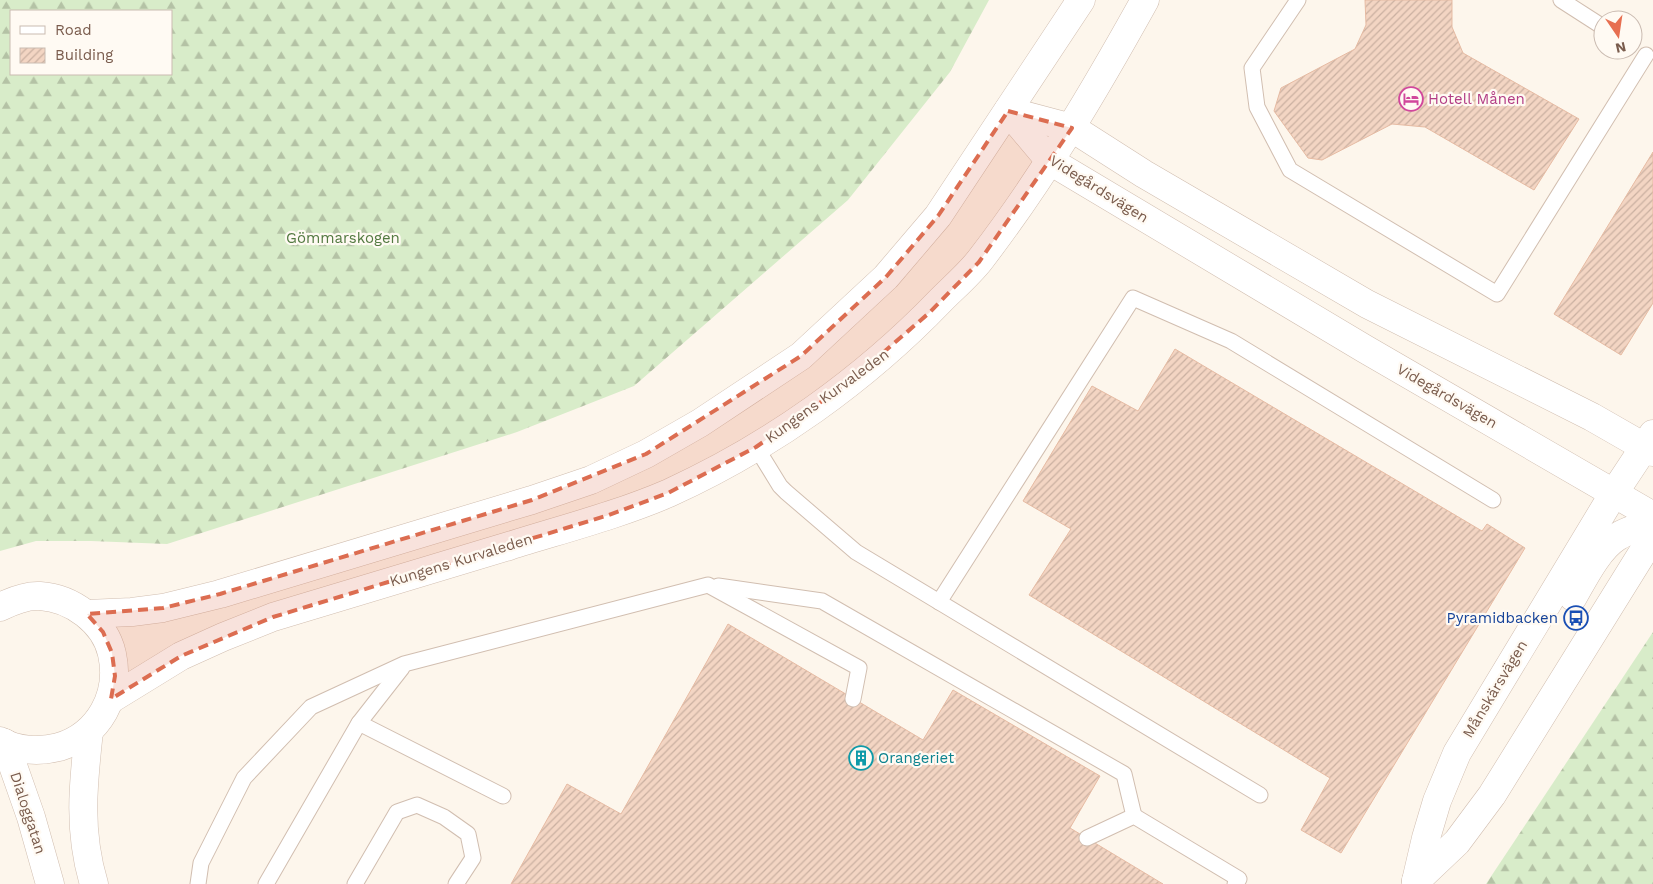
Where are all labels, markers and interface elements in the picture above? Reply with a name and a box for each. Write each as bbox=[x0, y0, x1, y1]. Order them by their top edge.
legend bbox=[10, 10, 172, 75]
north arrow bbox=[1593, 10, 1643, 60]
text: Road bbox=[55, 21, 92, 39]
text: N bbox=[1614, 39, 1628, 57]
text: Building bbox=[55, 46, 113, 64]
hotel icon: Hotell Månen bbox=[1398, 86, 1424, 112]
place label: Hotell Månen bbox=[1428, 90, 1525, 108]
street label: Videgårdsvägen bbox=[1046, 151, 1152, 227]
park label: Gömmarskogen bbox=[286, 229, 400, 247]
street label: Kungens Kurvaleden bbox=[762, 345, 892, 447]
street label: Videgårdsvägen bbox=[1393, 360, 1501, 432]
street label: Kungens Kurvaleden bbox=[387, 530, 535, 590]
bus stop icon: Pyramidbacken bbox=[1563, 605, 1589, 631]
place label: Pyramidbacken bbox=[1447, 609, 1558, 627]
street label: Månskärsvägen bbox=[1459, 637, 1531, 741]
building icon: Orangeriet bbox=[848, 745, 874, 771]
place label: Orangeriet bbox=[878, 749, 955, 767]
street label: Dialoggatan bbox=[6, 770, 50, 856]

